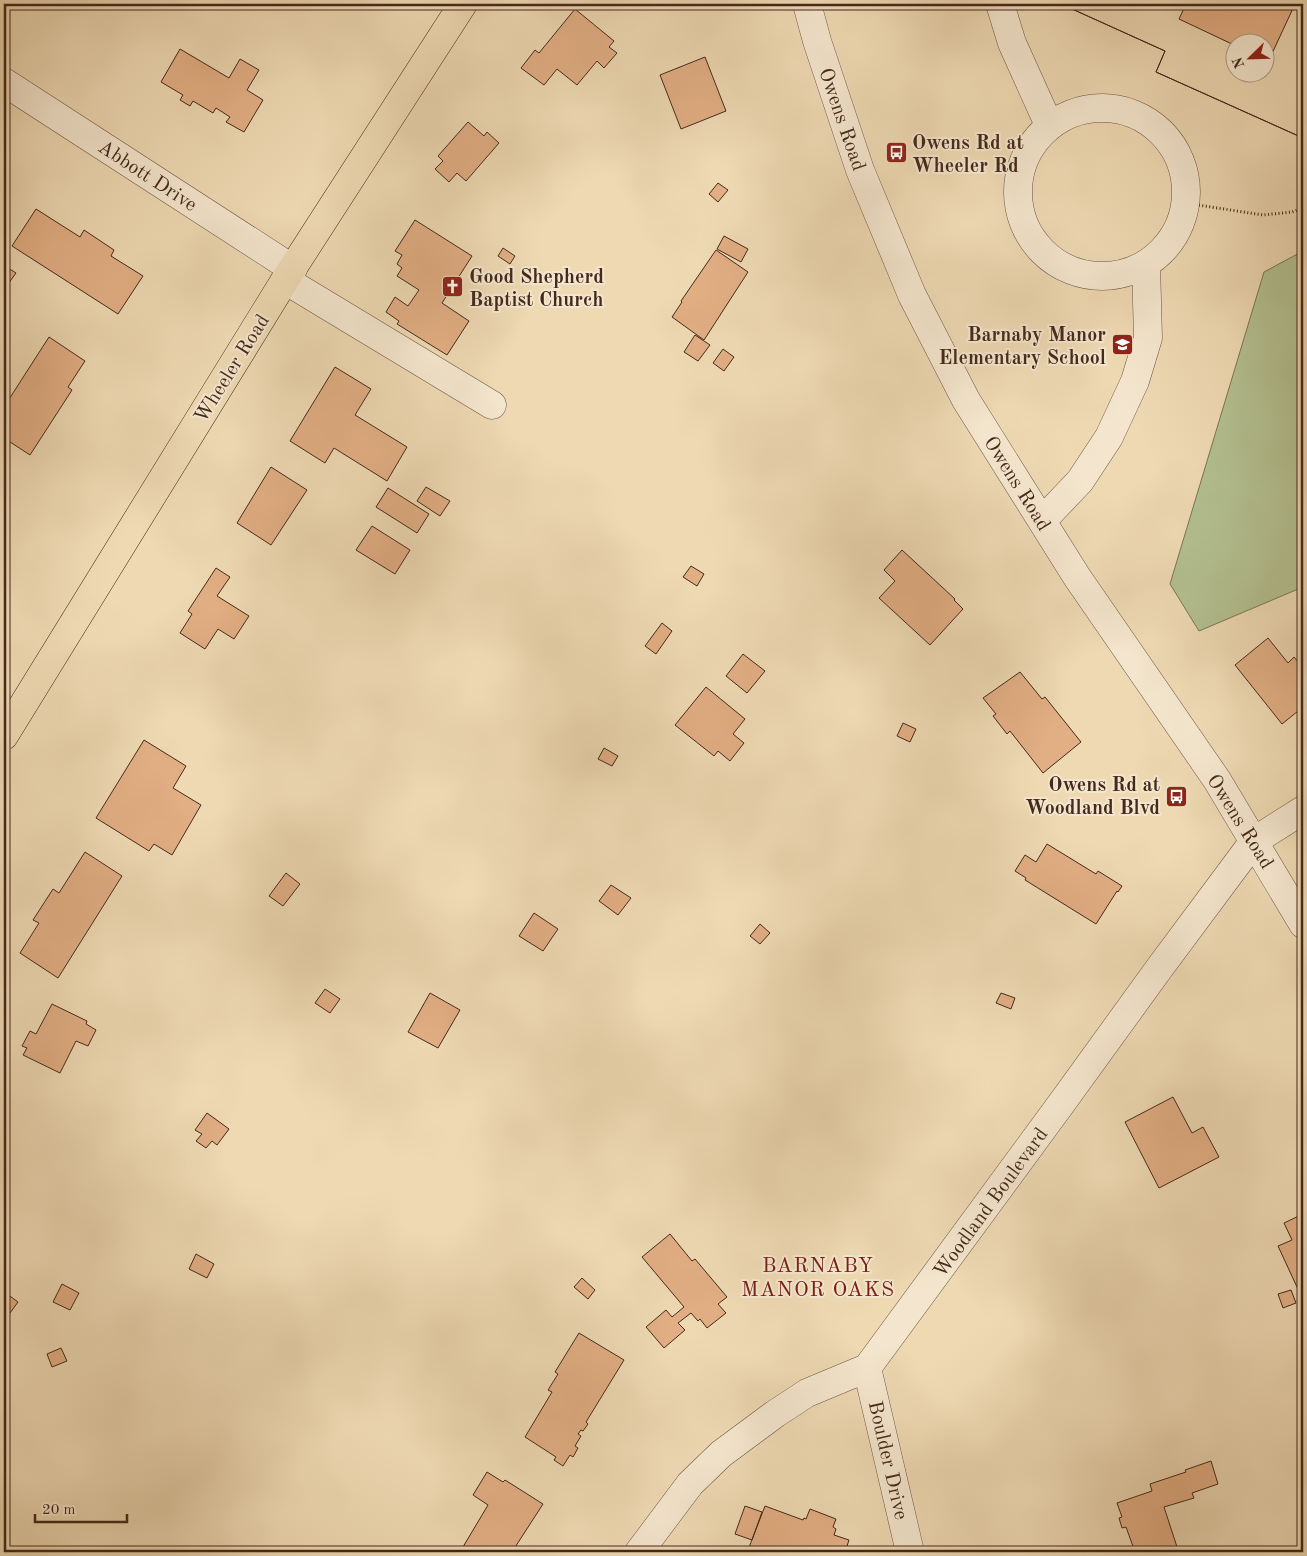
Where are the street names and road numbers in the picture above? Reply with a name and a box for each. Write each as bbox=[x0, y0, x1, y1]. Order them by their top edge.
street label: Owens Road bbox=[814, 66, 868, 174]
street label: Abbott Drive bbox=[94, 137, 200, 216]
street label: Wheeler Road bbox=[191, 311, 274, 427]
street label: Owens Road bbox=[979, 433, 1053, 535]
street label: Owens Road bbox=[1202, 771, 1276, 873]
street label: Woodland Boulevard bbox=[931, 1125, 1052, 1282]
street label: Boulder Drive bbox=[864, 1399, 910, 1522]

